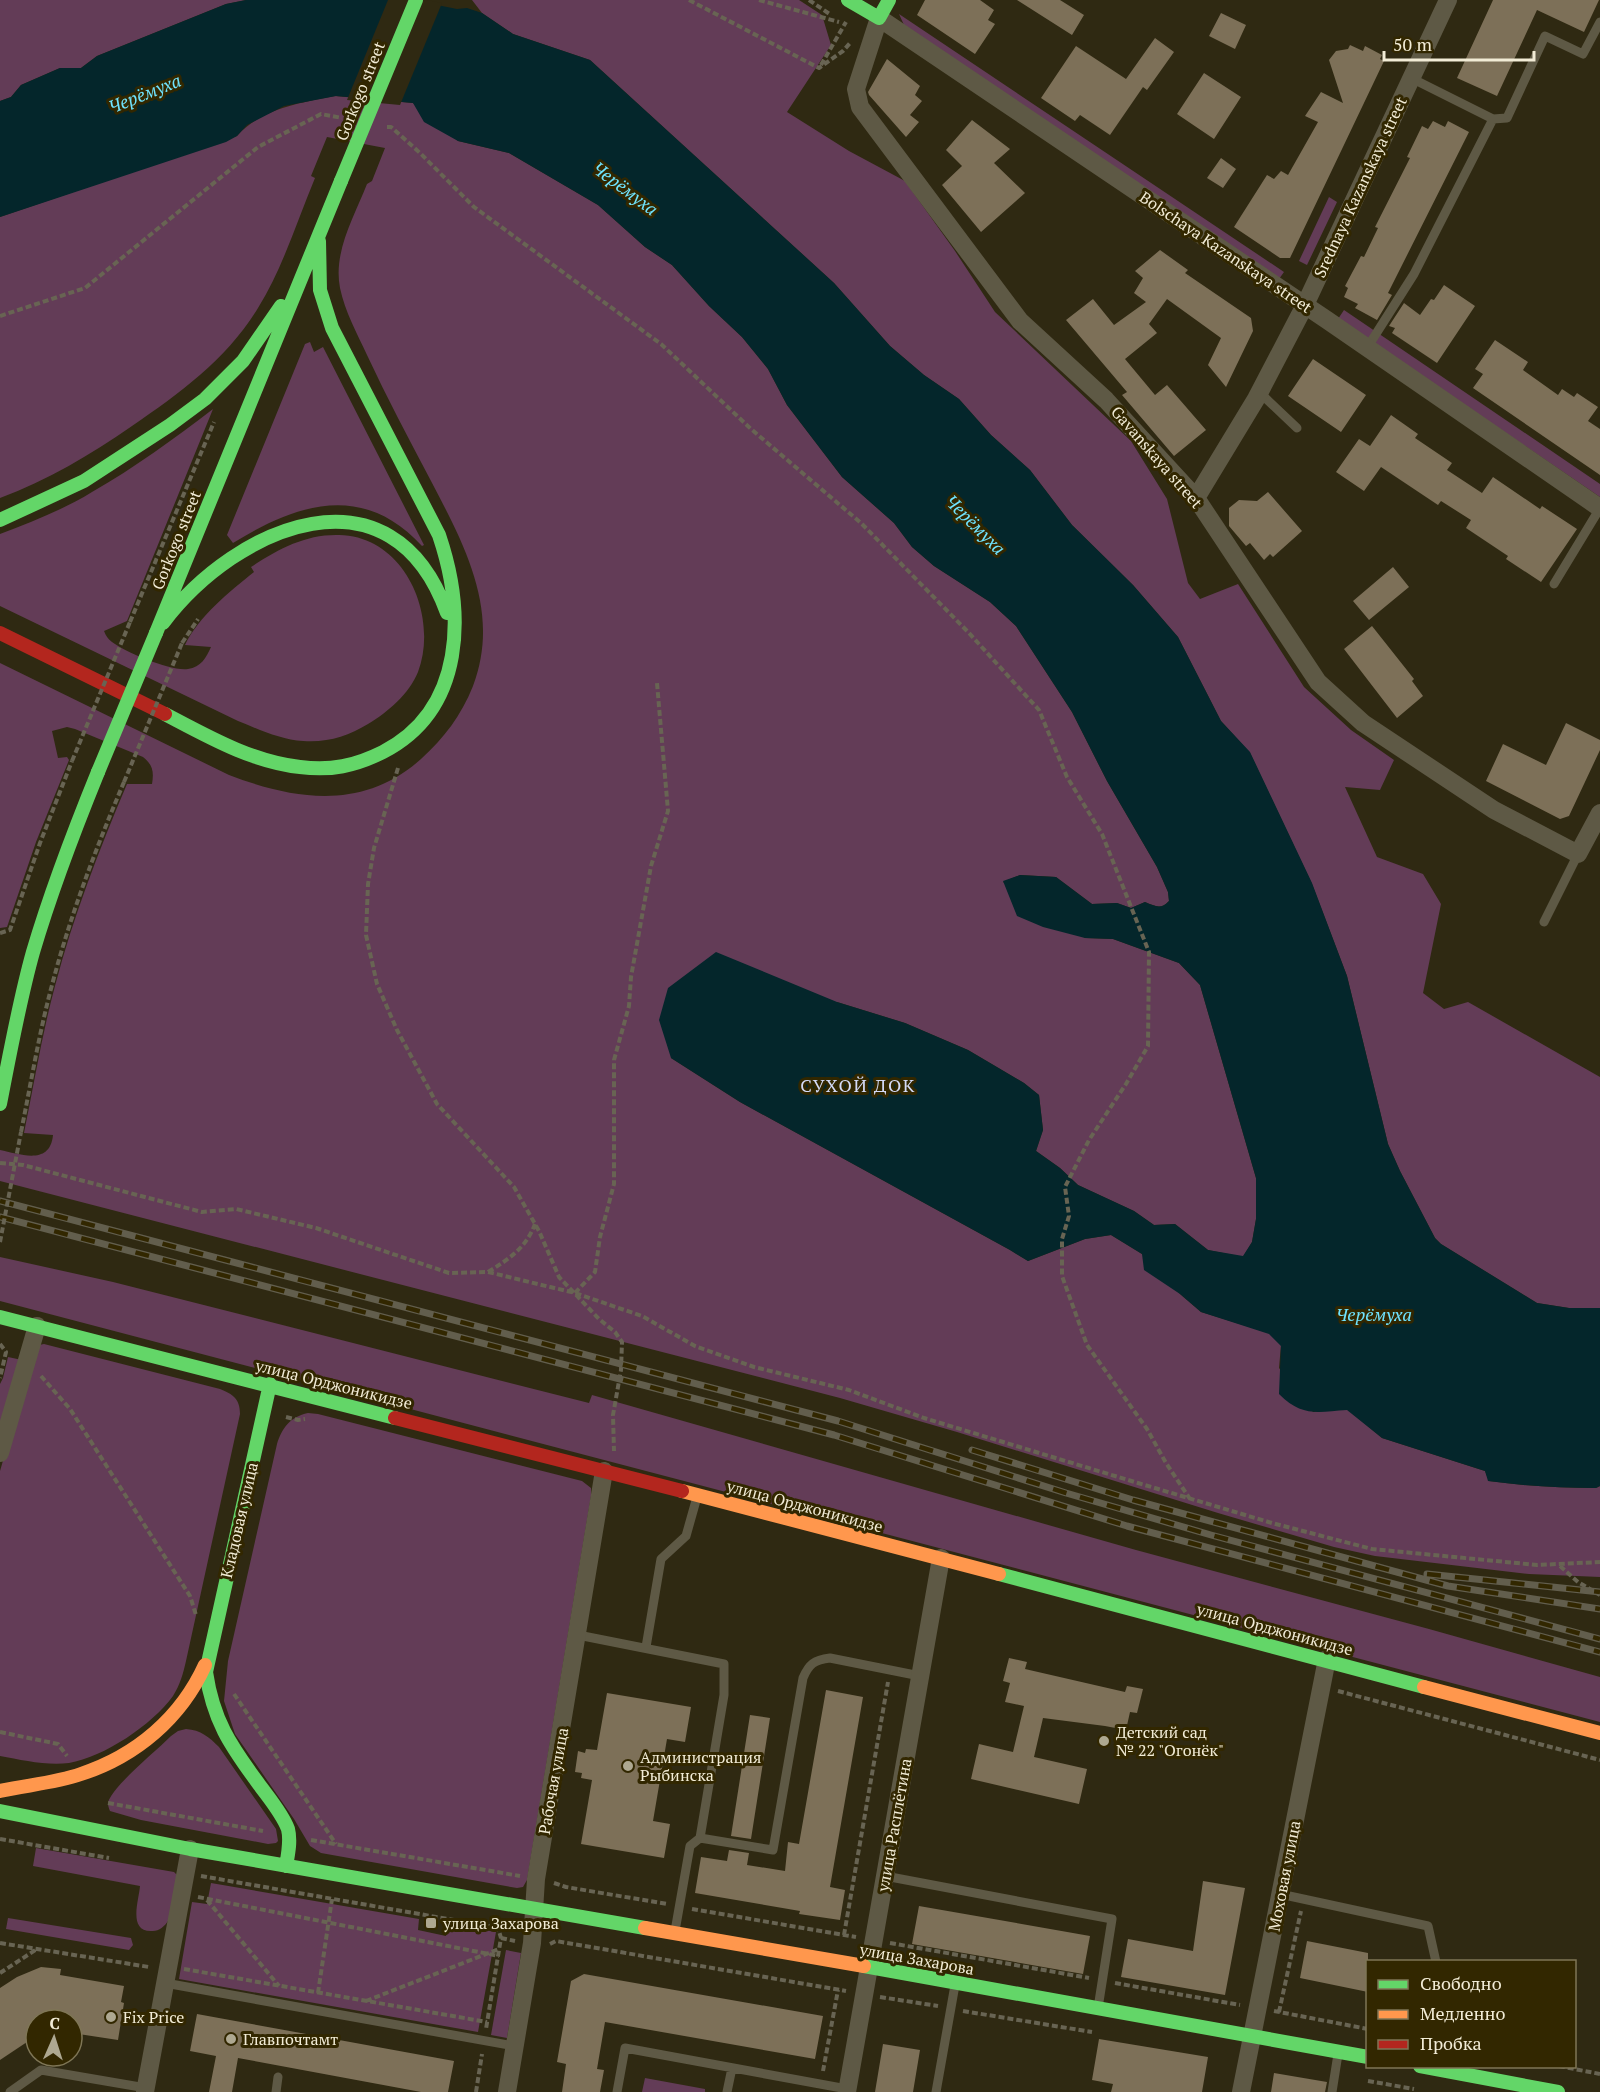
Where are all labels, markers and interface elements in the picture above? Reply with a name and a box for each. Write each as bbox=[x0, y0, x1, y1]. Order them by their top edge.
scale bar bbox=[1384, 24, 1534, 62]
text: 50 m bbox=[1393, 32, 1433, 56]
street label: Gorkogo street bbox=[330, 38, 390, 144]
water label: Черёмуха bbox=[105, 68, 184, 118]
street label: Srednaya Kazanskaya street bbox=[1308, 93, 1412, 281]
water label: Черёмуха bbox=[588, 156, 663, 221]
street label: Bolschaya Kazanskaya street bbox=[1135, 186, 1317, 318]
street label: Gavanskaya street bbox=[1106, 401, 1208, 513]
street label: Gorkogo street bbox=[146, 487, 206, 593]
water label: Черёмуха bbox=[940, 489, 1011, 560]
district label: СУХОЙ ДОК bbox=[800, 1073, 916, 1097]
water label: Черёмуха bbox=[1336, 1302, 1412, 1326]
street label: улица Орджоникидзе bbox=[252, 1354, 415, 1414]
street label: Кладовая улица bbox=[215, 1460, 263, 1580]
street label: улица Орджоникидзе bbox=[724, 1474, 885, 1537]
street label: улица Орджоникидзе bbox=[1194, 1597, 1355, 1660]
place label: Детский сад № 22 "Огонёк" bbox=[1116, 1721, 1224, 1761]
street label: Рабочая улица bbox=[533, 1726, 573, 1836]
marker: Детский сад № 22 "Огонёк" bbox=[1097, 1734, 1111, 1748]
place label: Администрация Рыбинска bbox=[640, 1746, 762, 1786]
street label: улица Расплётина bbox=[871, 1757, 917, 1894]
marker: Администрация Рыбинска bbox=[621, 1759, 635, 1773]
street label: Моховая улица bbox=[1262, 1819, 1306, 1933]
place label: улица Захарова bbox=[442, 1912, 559, 1934]
marker: улица Захарова bbox=[424, 1916, 438, 1930]
street label: улица Захарова bbox=[857, 1938, 976, 1980]
legend bbox=[1366, 1960, 1576, 2068]
text: Свободно bbox=[1420, 1971, 1502, 1995]
text: Медленно bbox=[1420, 2001, 1506, 2025]
place label: Fix Price bbox=[123, 2006, 184, 2028]
north arrow bbox=[24, 2008, 84, 2068]
marker: Fix Price bbox=[104, 2010, 118, 2024]
text: С bbox=[49, 2012, 61, 2034]
place label: Главпочтамт bbox=[243, 2028, 338, 2050]
text: Пробка bbox=[1420, 2031, 1482, 2055]
marker: Главпочтамт bbox=[224, 2032, 238, 2046]

